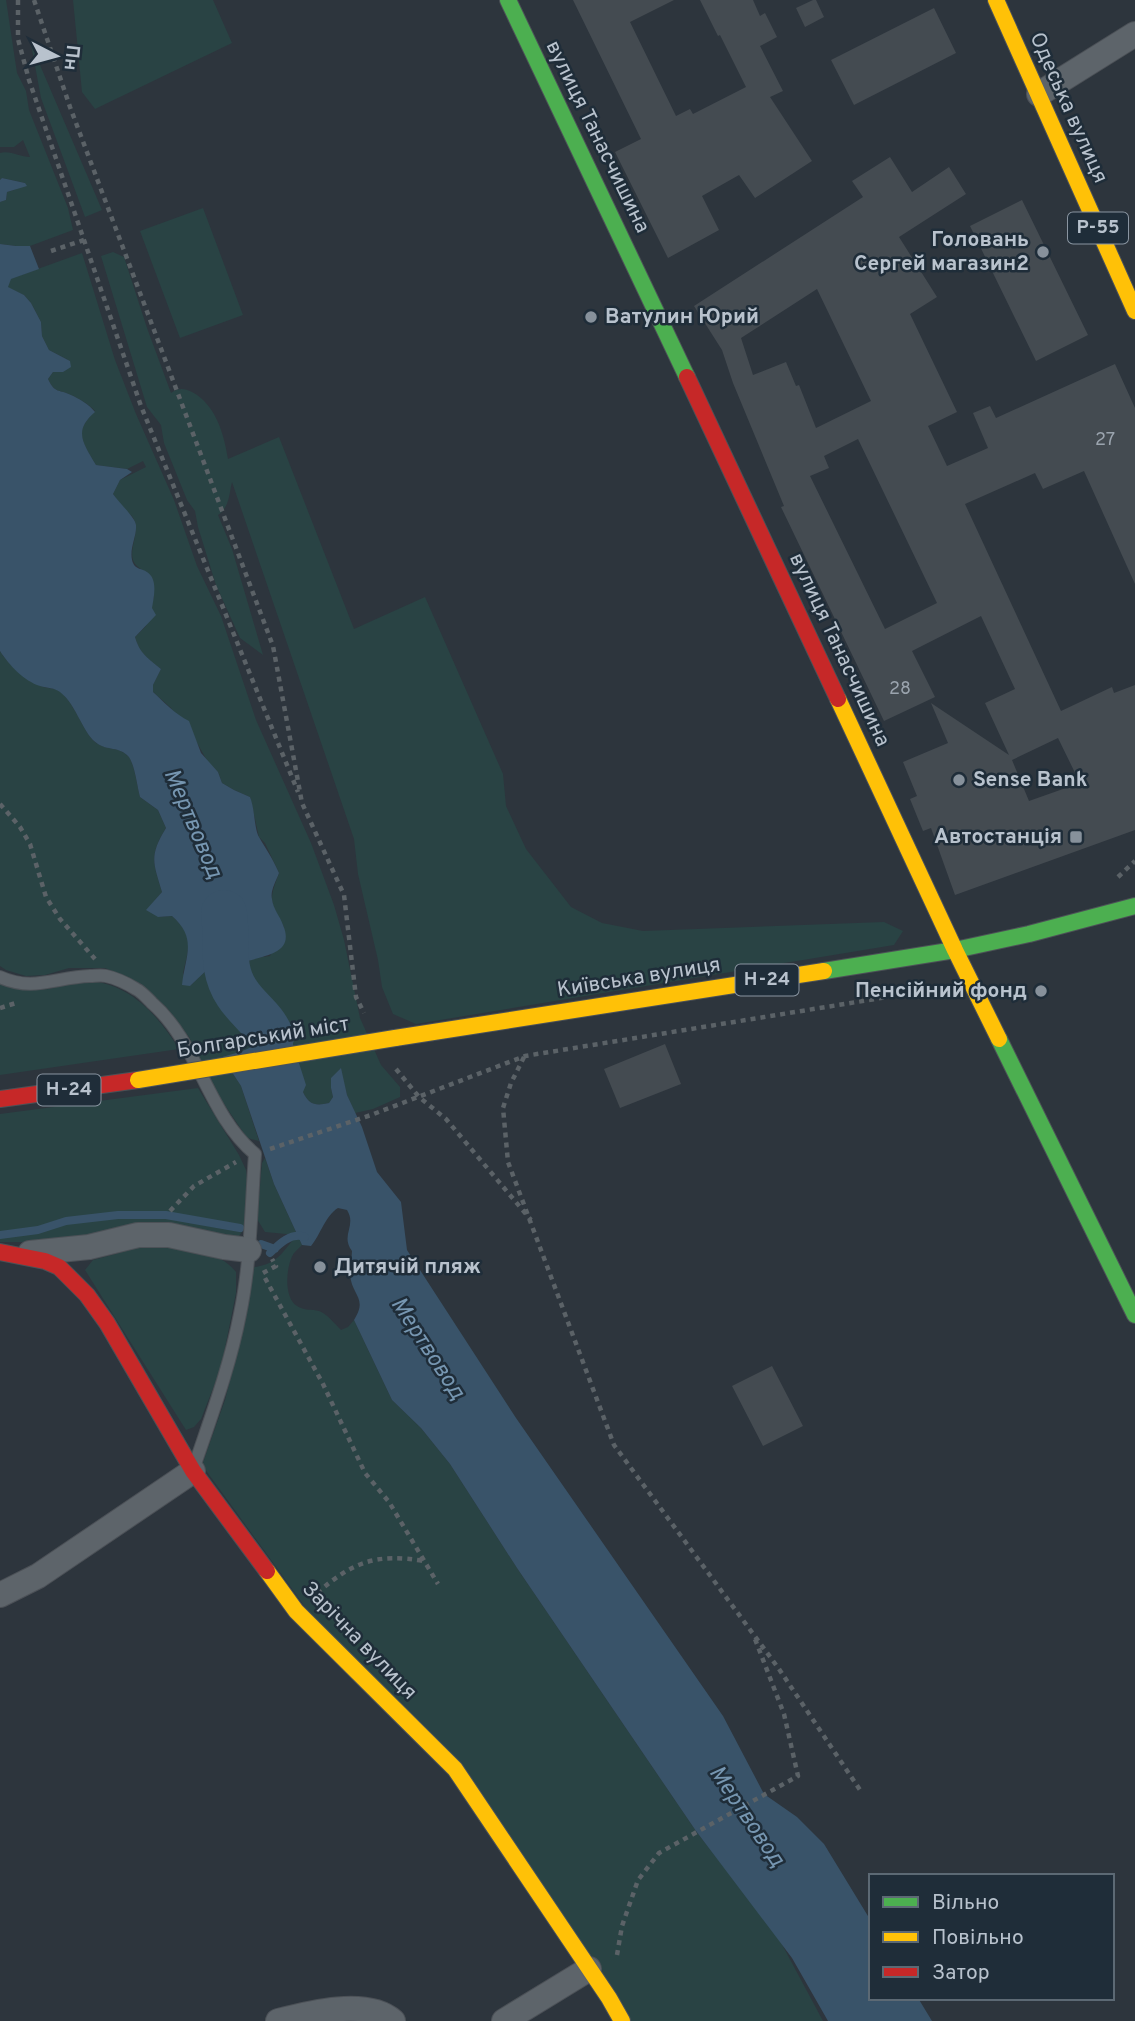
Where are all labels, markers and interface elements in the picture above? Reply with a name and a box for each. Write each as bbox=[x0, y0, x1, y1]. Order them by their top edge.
north arrow bbox=[21, 21, 91, 91]
street label: Одеська вулиця bbox=[1023, 28, 1113, 188]
street label: вулиця Танасчишина bbox=[539, 36, 655, 238]
text: Пн bbox=[58, 44, 84, 72]
road number: Р-55 bbox=[1068, 212, 1128, 244]
place label: Головань Сергей магазин2 bbox=[854, 227, 1029, 278]
marker: Головань Сергей магазин2 bbox=[1035, 244, 1051, 260]
place label: Ватулин Юрий bbox=[605, 304, 759, 331]
marker: Ватулин Юрий bbox=[583, 309, 599, 325]
house number: 27 bbox=[1095, 429, 1115, 452]
street label: вулиця Танасчишина bbox=[782, 549, 896, 751]
house number: 28 bbox=[889, 678, 911, 701]
water label: Мертвовод bbox=[156, 765, 228, 883]
place label: Sense Bank bbox=[973, 767, 1088, 794]
marker: Sense Bank bbox=[951, 772, 967, 788]
place label: Автостанція bbox=[934, 824, 1062, 851]
marker: Автостанція bbox=[1068, 829, 1084, 845]
street label: Київська вулиця bbox=[555, 952, 723, 1004]
road number: Н-24 bbox=[736, 964, 798, 996]
place label: Пенсійний фонд bbox=[855, 978, 1027, 1005]
marker: Пенсійний фонд bbox=[1033, 983, 1049, 999]
street label: Болгарський міст bbox=[175, 1011, 351, 1065]
road number: Н-24 bbox=[38, 1074, 100, 1106]
place label: Дитячій пляж bbox=[334, 1254, 481, 1281]
marker: Дитячій пляж bbox=[312, 1259, 328, 1275]
water label: Мертвовод bbox=[383, 1292, 471, 1406]
street label: Зарічна вулиця bbox=[296, 1576, 422, 1706]
water label: Мертвовод bbox=[701, 1760, 791, 1874]
legend bbox=[869, 1874, 1114, 2000]
text: Вільно bbox=[932, 1890, 999, 1917]
text: Повільно bbox=[932, 1925, 1024, 1952]
text: Затор bbox=[932, 1960, 990, 1987]

